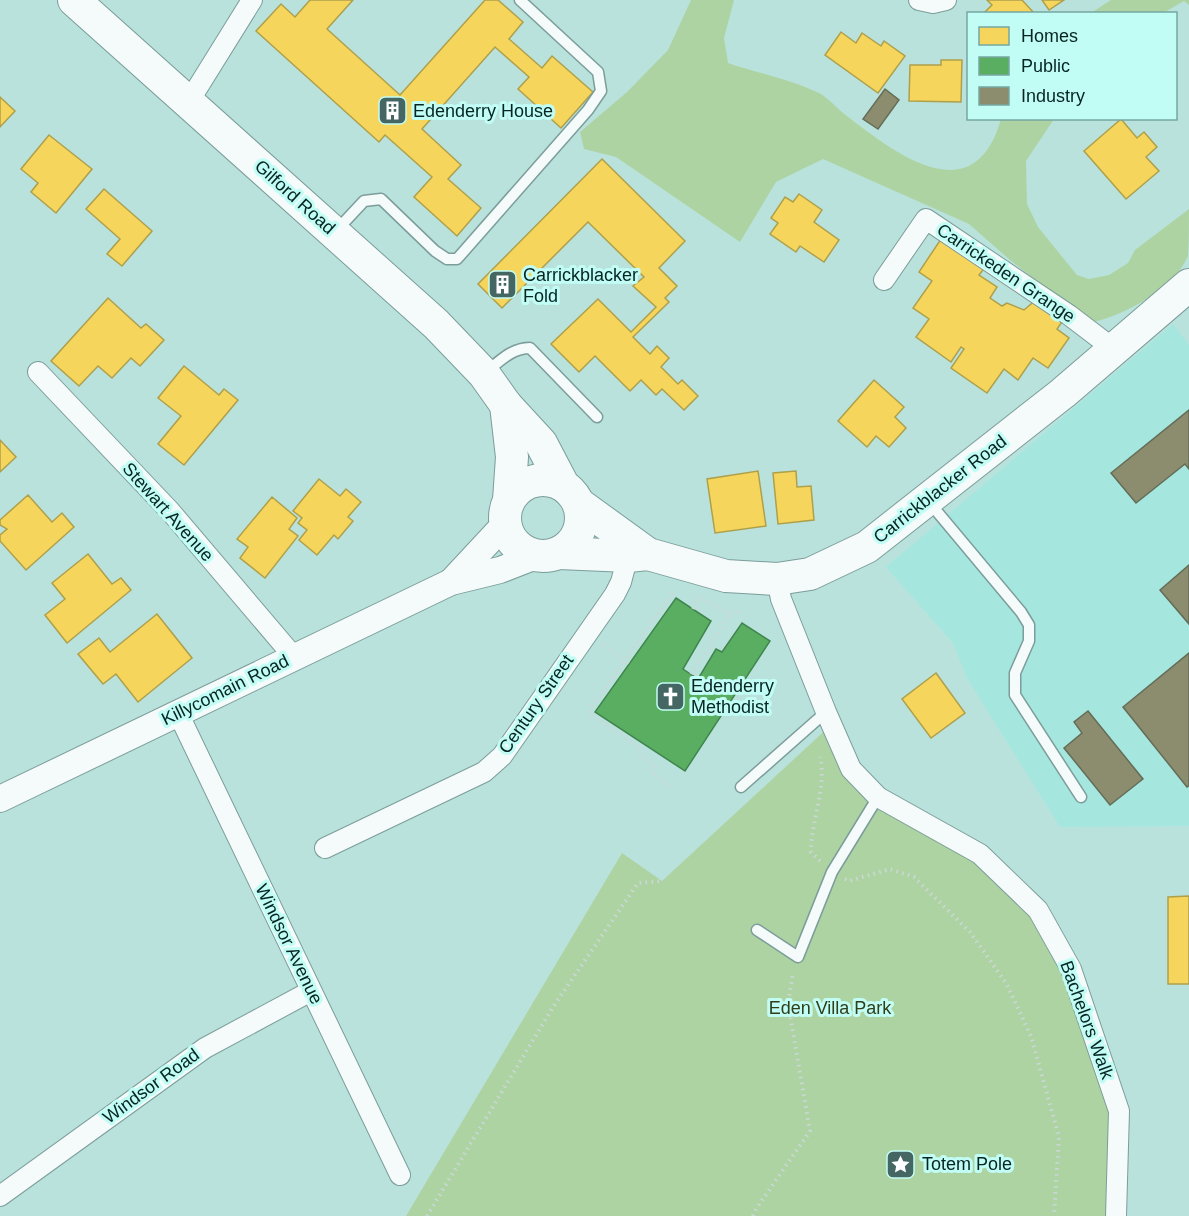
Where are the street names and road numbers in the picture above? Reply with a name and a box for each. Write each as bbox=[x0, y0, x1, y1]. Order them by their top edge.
street label: Gilford Road bbox=[251, 156, 339, 238]
street label: Carrickeden Grange bbox=[933, 219, 1079, 327]
street label: Carrickblacker Road bbox=[870, 431, 1010, 547]
street label: Stewart Avenue bbox=[118, 459, 218, 565]
street label: Killycomain Road bbox=[158, 651, 292, 729]
street label: Century Street bbox=[495, 651, 577, 757]
street label: Windsor Avenue bbox=[251, 881, 327, 1007]
street label: Bachelors Walk bbox=[1056, 958, 1118, 1083]
street label: Windsor Road bbox=[99, 1044, 203, 1128]

